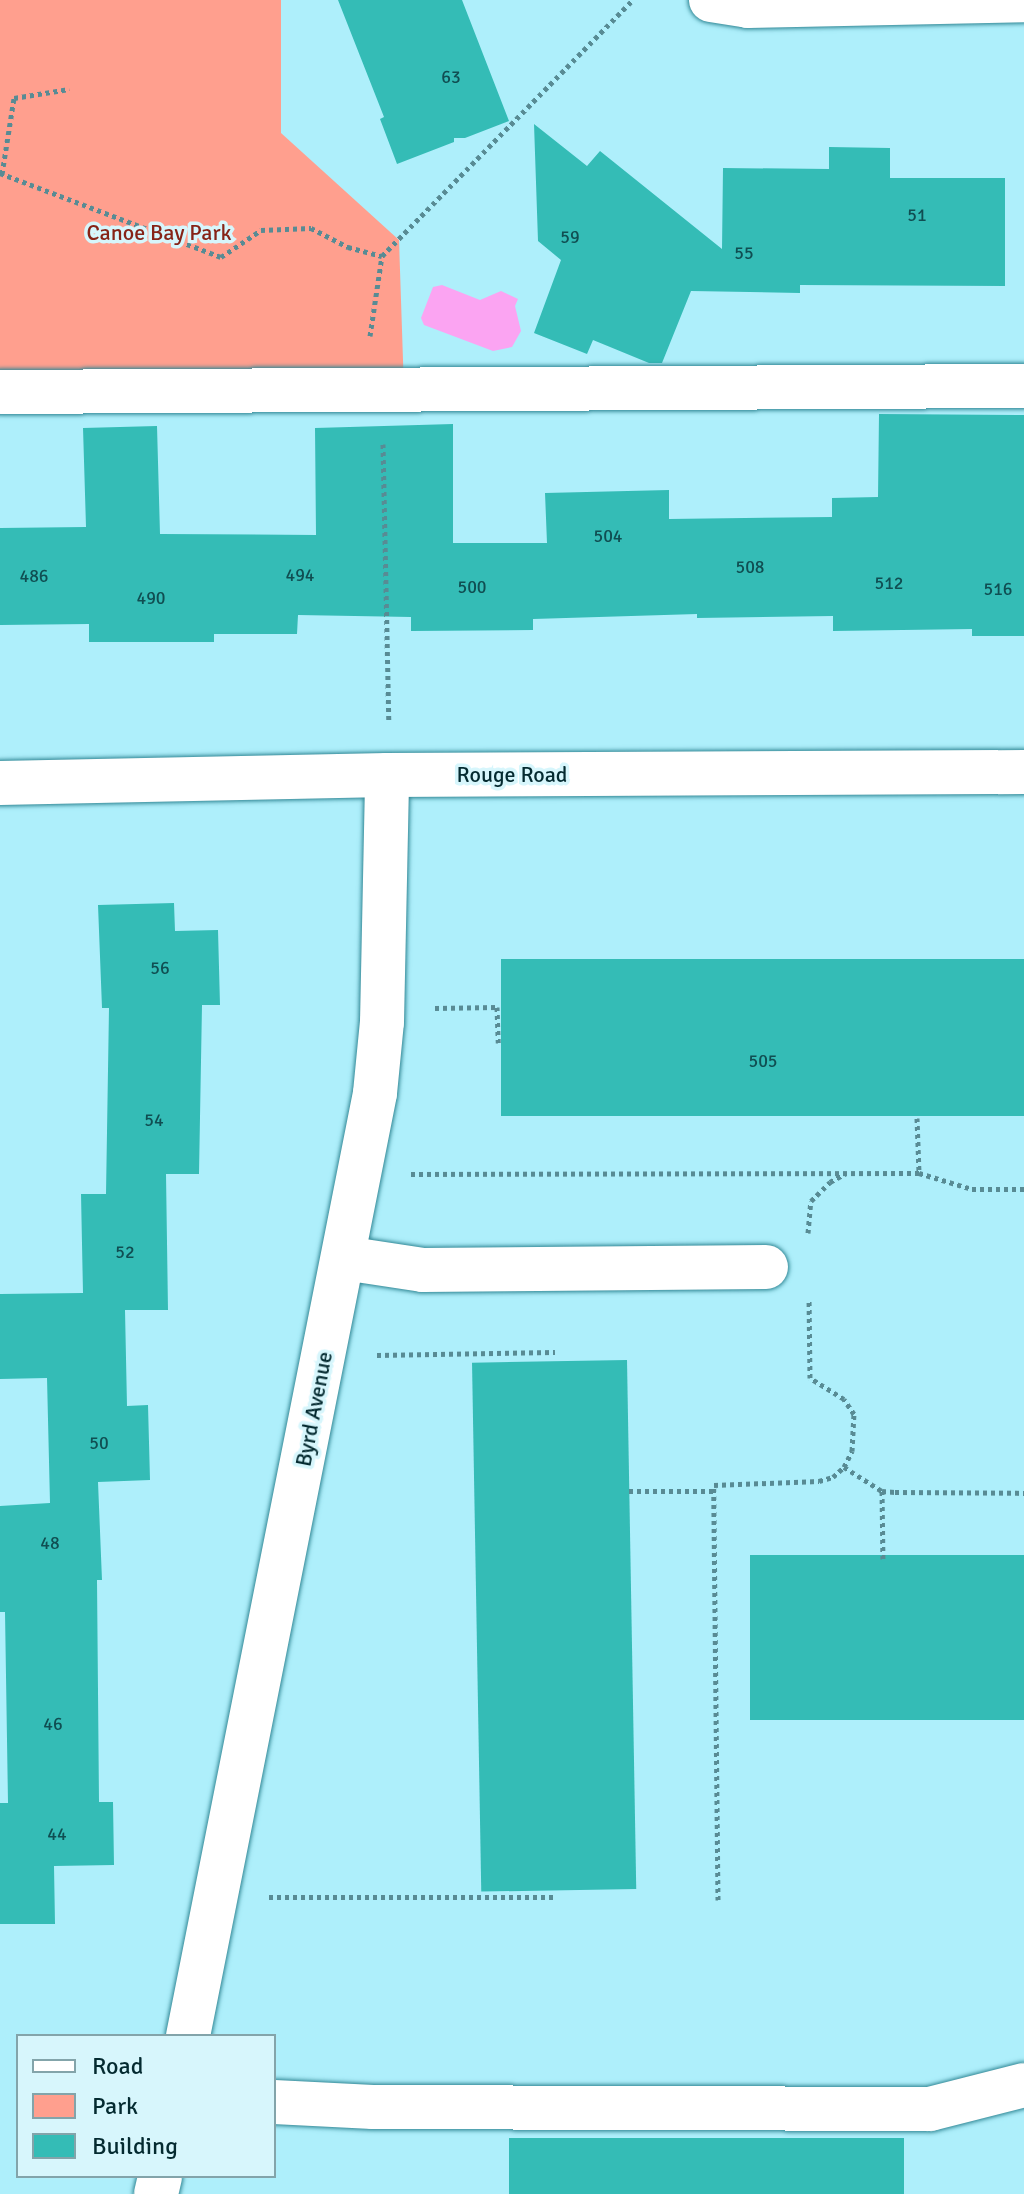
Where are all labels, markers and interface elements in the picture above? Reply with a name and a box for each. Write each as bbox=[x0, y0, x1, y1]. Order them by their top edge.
house number: 63 bbox=[441, 66, 461, 88]
house number: 51 bbox=[907, 204, 927, 226]
park label: Canoe Bay Park bbox=[86, 220, 232, 246]
house number: 59 bbox=[560, 226, 580, 248]
house number: 55 bbox=[734, 242, 754, 264]
house number: 504 bbox=[593, 525, 623, 547]
house number: 508 bbox=[735, 556, 765, 578]
house number: 494 bbox=[285, 564, 315, 586]
house number: 486 bbox=[19, 565, 49, 587]
house number: 512 bbox=[874, 572, 904, 594]
house number: 500 bbox=[457, 576, 487, 598]
house number: 516 bbox=[983, 578, 1013, 600]
house number: 490 bbox=[136, 587, 166, 609]
street label: Rouge Road bbox=[457, 762, 567, 788]
house number: 56 bbox=[150, 957, 170, 979]
house number: 505 bbox=[748, 1050, 778, 1072]
house number: 54 bbox=[144, 1109, 164, 1131]
house number: 52 bbox=[115, 1241, 135, 1263]
street label: Byrd Avenue bbox=[290, 1349, 338, 1469]
house number: 50 bbox=[89, 1432, 109, 1454]
house number: 48 bbox=[40, 1532, 60, 1554]
house number: 46 bbox=[43, 1713, 63, 1735]
house number: 44 bbox=[47, 1823, 67, 1845]
legend bbox=[16, 2034, 276, 2178]
text: Road bbox=[92, 2051, 143, 2081]
text: Park bbox=[92, 2091, 138, 2121]
text: Building bbox=[92, 2131, 178, 2161]

